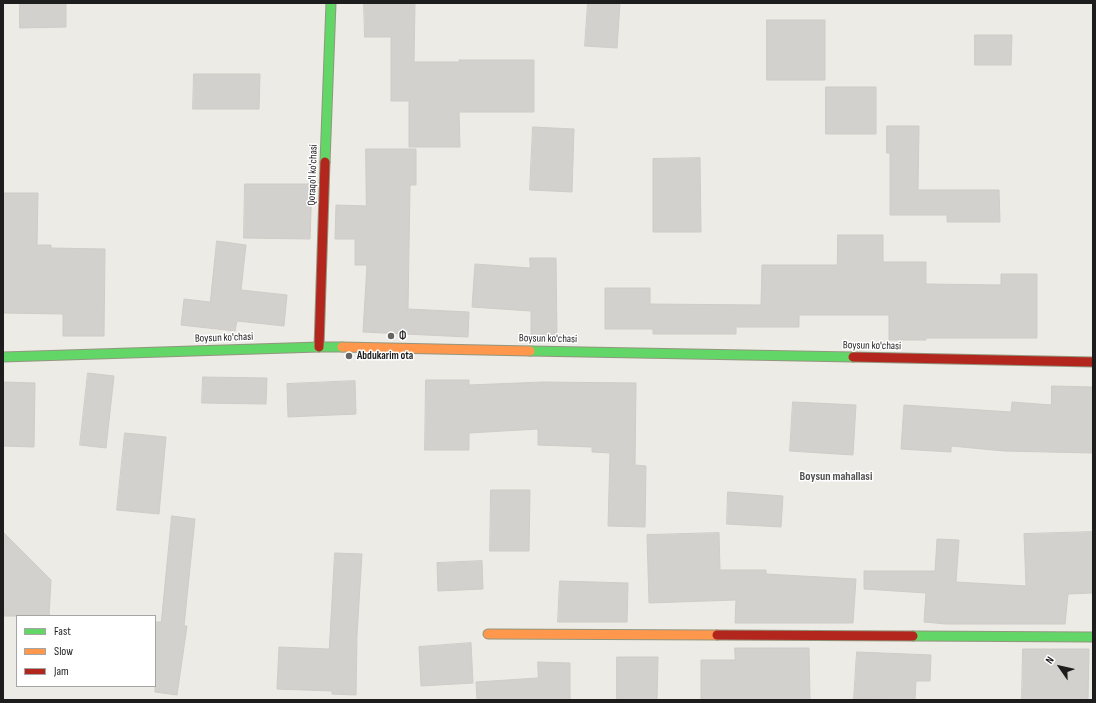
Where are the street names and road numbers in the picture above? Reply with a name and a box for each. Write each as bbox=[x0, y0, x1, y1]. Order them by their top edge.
street label: Qoraqo'l ko'chasi bbox=[305, 144, 321, 206]
street label: Boysun ko'chasi bbox=[195, 330, 253, 346]
street label: Boysun ko'chasi bbox=[519, 332, 577, 346]
street label: Boysun ko'chasi bbox=[843, 339, 901, 353]

